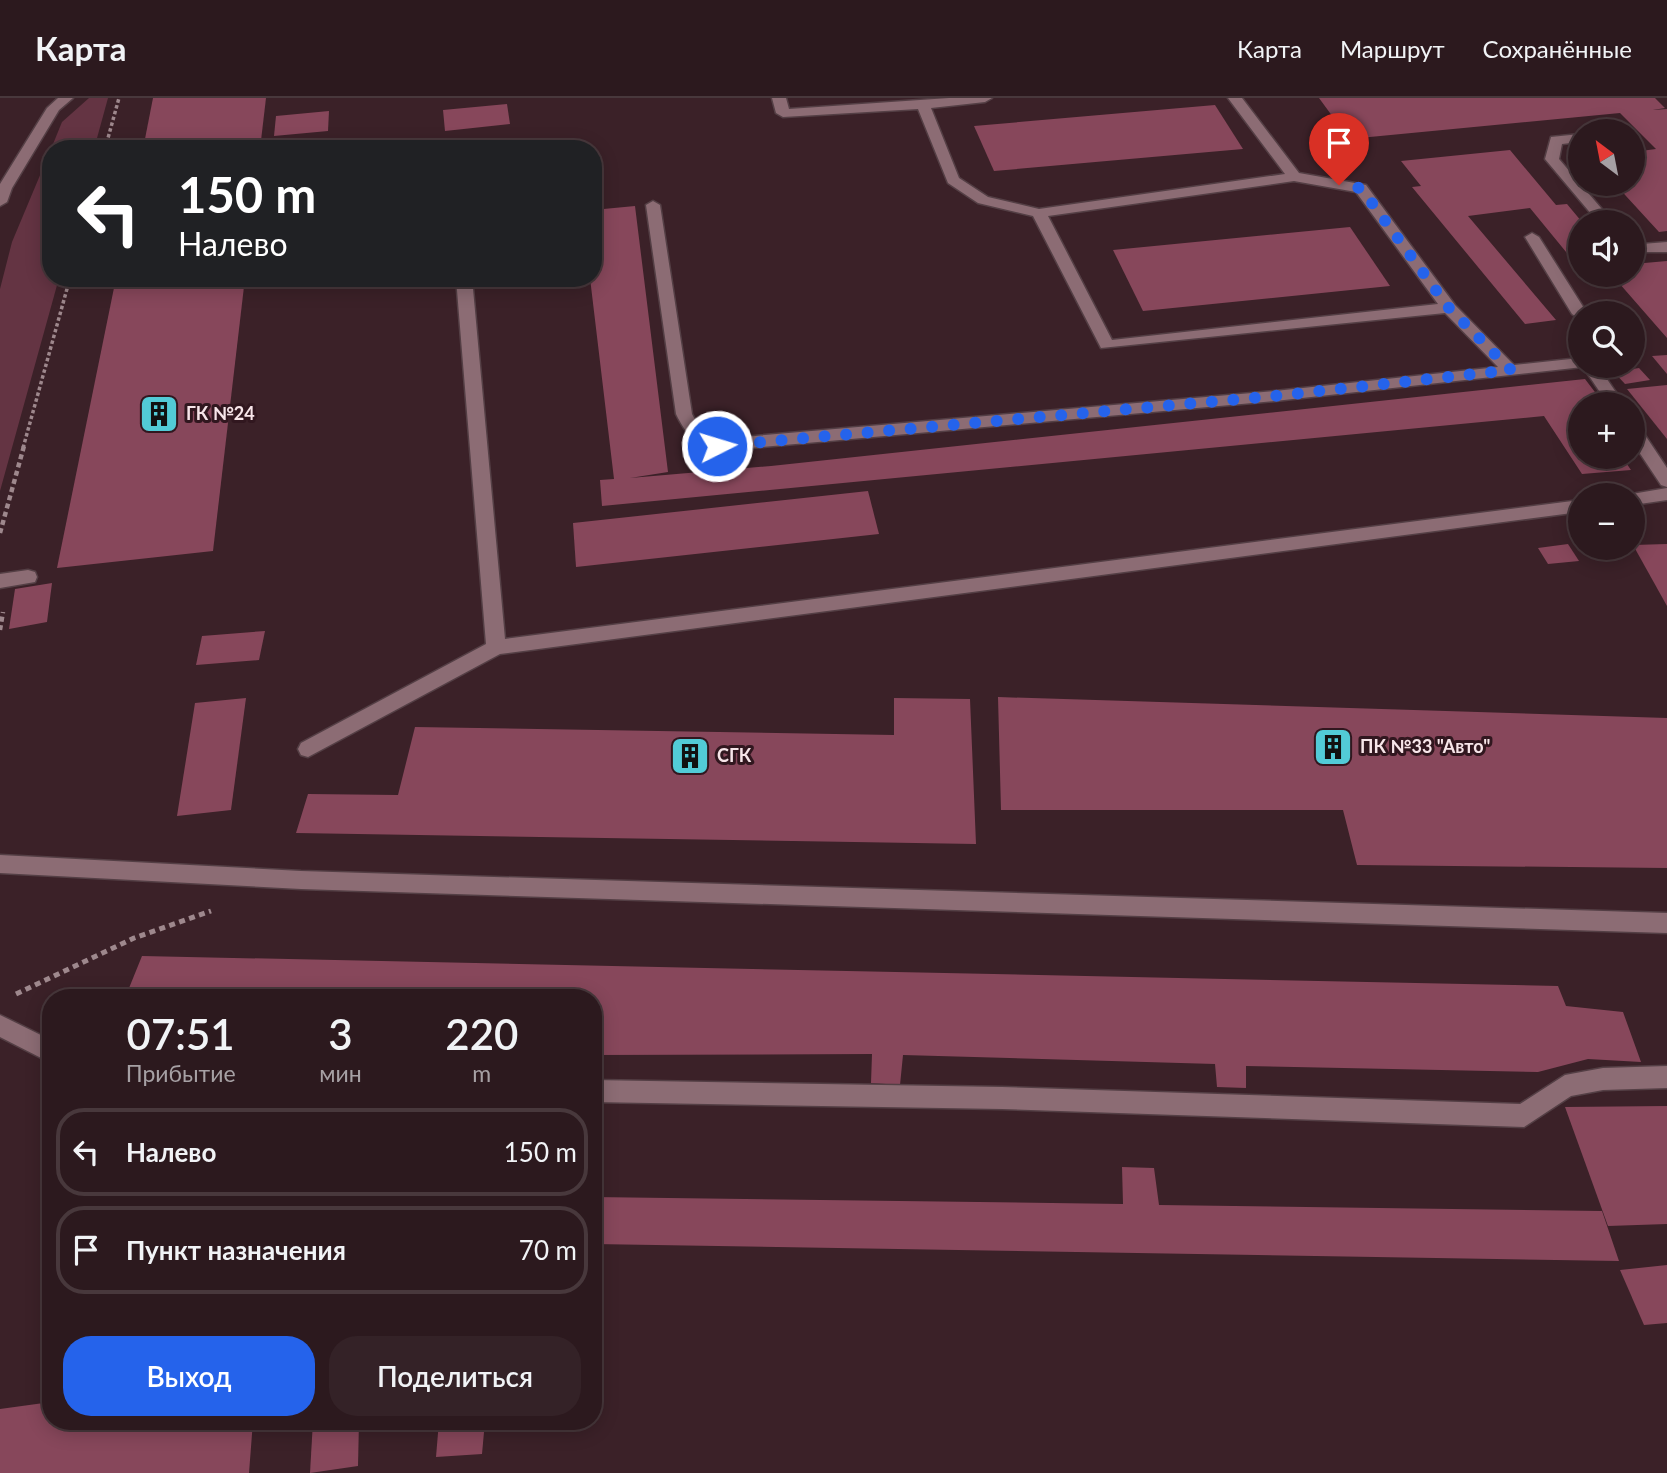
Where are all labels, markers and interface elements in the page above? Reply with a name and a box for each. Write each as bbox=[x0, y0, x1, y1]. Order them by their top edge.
text: Карта bbox=[35, 28, 126, 68]
text: Карта bbox=[1237, 34, 1302, 63]
text: Маршрут bbox=[1340, 34, 1445, 63]
text: Сохранённые bbox=[1483, 34, 1632, 63]
pin bbox=[1309, 113, 1369, 185]
north arrow bbox=[1568, 119, 1645, 196]
map controls bbox=[1568, 119, 1645, 560]
icon: arrive bbox=[1320, 124, 1358, 162]
text: 150 m bbox=[178, 165, 316, 223]
icon: left bbox=[63, 168, 154, 259]
button: sound bbox=[1568, 210, 1645, 287]
text: Налево bbox=[178, 224, 288, 263]
button: search bbox=[1568, 301, 1645, 378]
button: + bbox=[1568, 392, 1645, 469]
building icon: ГК №24 bbox=[138, 393, 180, 435]
place label: ГК №24 bbox=[186, 402, 255, 424]
position arrow bbox=[680, 409, 754, 483]
button: − bbox=[1568, 483, 1645, 560]
building icon: ПК №33 "Авто" bbox=[1312, 726, 1354, 768]
building icon: СГК bbox=[669, 735, 711, 777]
place label: ПК №33 "Авто" bbox=[1360, 735, 1490, 757]
place label: СГК bbox=[717, 744, 752, 766]
text: 07:51 bbox=[127, 1009, 235, 1059]
text: 3 bbox=[328, 1009, 353, 1059]
text: 220 bbox=[445, 1009, 518, 1059]
text: Прибытие bbox=[126, 1059, 236, 1087]
text: мин bbox=[319, 1059, 362, 1087]
text: m bbox=[472, 1059, 491, 1087]
icon: left bbox=[67, 1133, 105, 1171]
text: Налево bbox=[126, 1136, 216, 1168]
text: 150 m bbox=[504, 1136, 577, 1168]
icon: arrive bbox=[67, 1231, 105, 1269]
text: Пункт назначения bbox=[126, 1234, 346, 1266]
text: 70 m bbox=[519, 1234, 577, 1266]
button: Выход bbox=[63, 1336, 315, 1416]
button: Поделиться bbox=[329, 1336, 581, 1416]

